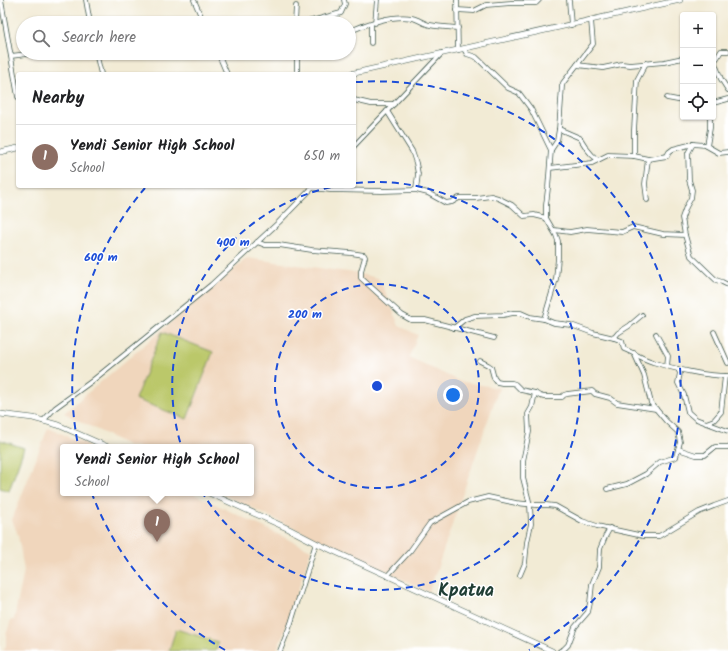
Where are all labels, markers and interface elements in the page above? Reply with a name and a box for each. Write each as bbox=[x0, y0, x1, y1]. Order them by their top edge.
map controls bbox=[680, 12, 716, 120]
button: + bbox=[680, 12, 716, 48]
search box bbox=[16, 16, 356, 60]
text: Search here bbox=[62, 26, 136, 50]
icon: search bbox=[30, 27, 52, 49]
button: − bbox=[680, 48, 716, 84]
button: locate bbox=[680, 84, 716, 120]
text: Nearby bbox=[32, 85, 84, 112]
text: Yendi Senior High School bbox=[70, 134, 235, 158]
text: 1 bbox=[43, 146, 47, 167]
text: 650 m bbox=[304, 146, 340, 167]
text: School bbox=[70, 158, 105, 179]
text: 400 m bbox=[216, 233, 250, 252]
text: 600 m bbox=[84, 248, 118, 267]
text: 200 m bbox=[288, 305, 322, 324]
centre of rings bbox=[370, 379, 384, 393]
your location bbox=[443, 385, 463, 405]
popup bbox=[60, 444, 254, 496]
text: Yendi Senior High School bbox=[75, 448, 239, 472]
text: School bbox=[75, 472, 109, 493]
pin: 1 bbox=[144, 509, 170, 542]
district label: Kpatua bbox=[438, 577, 494, 606]

